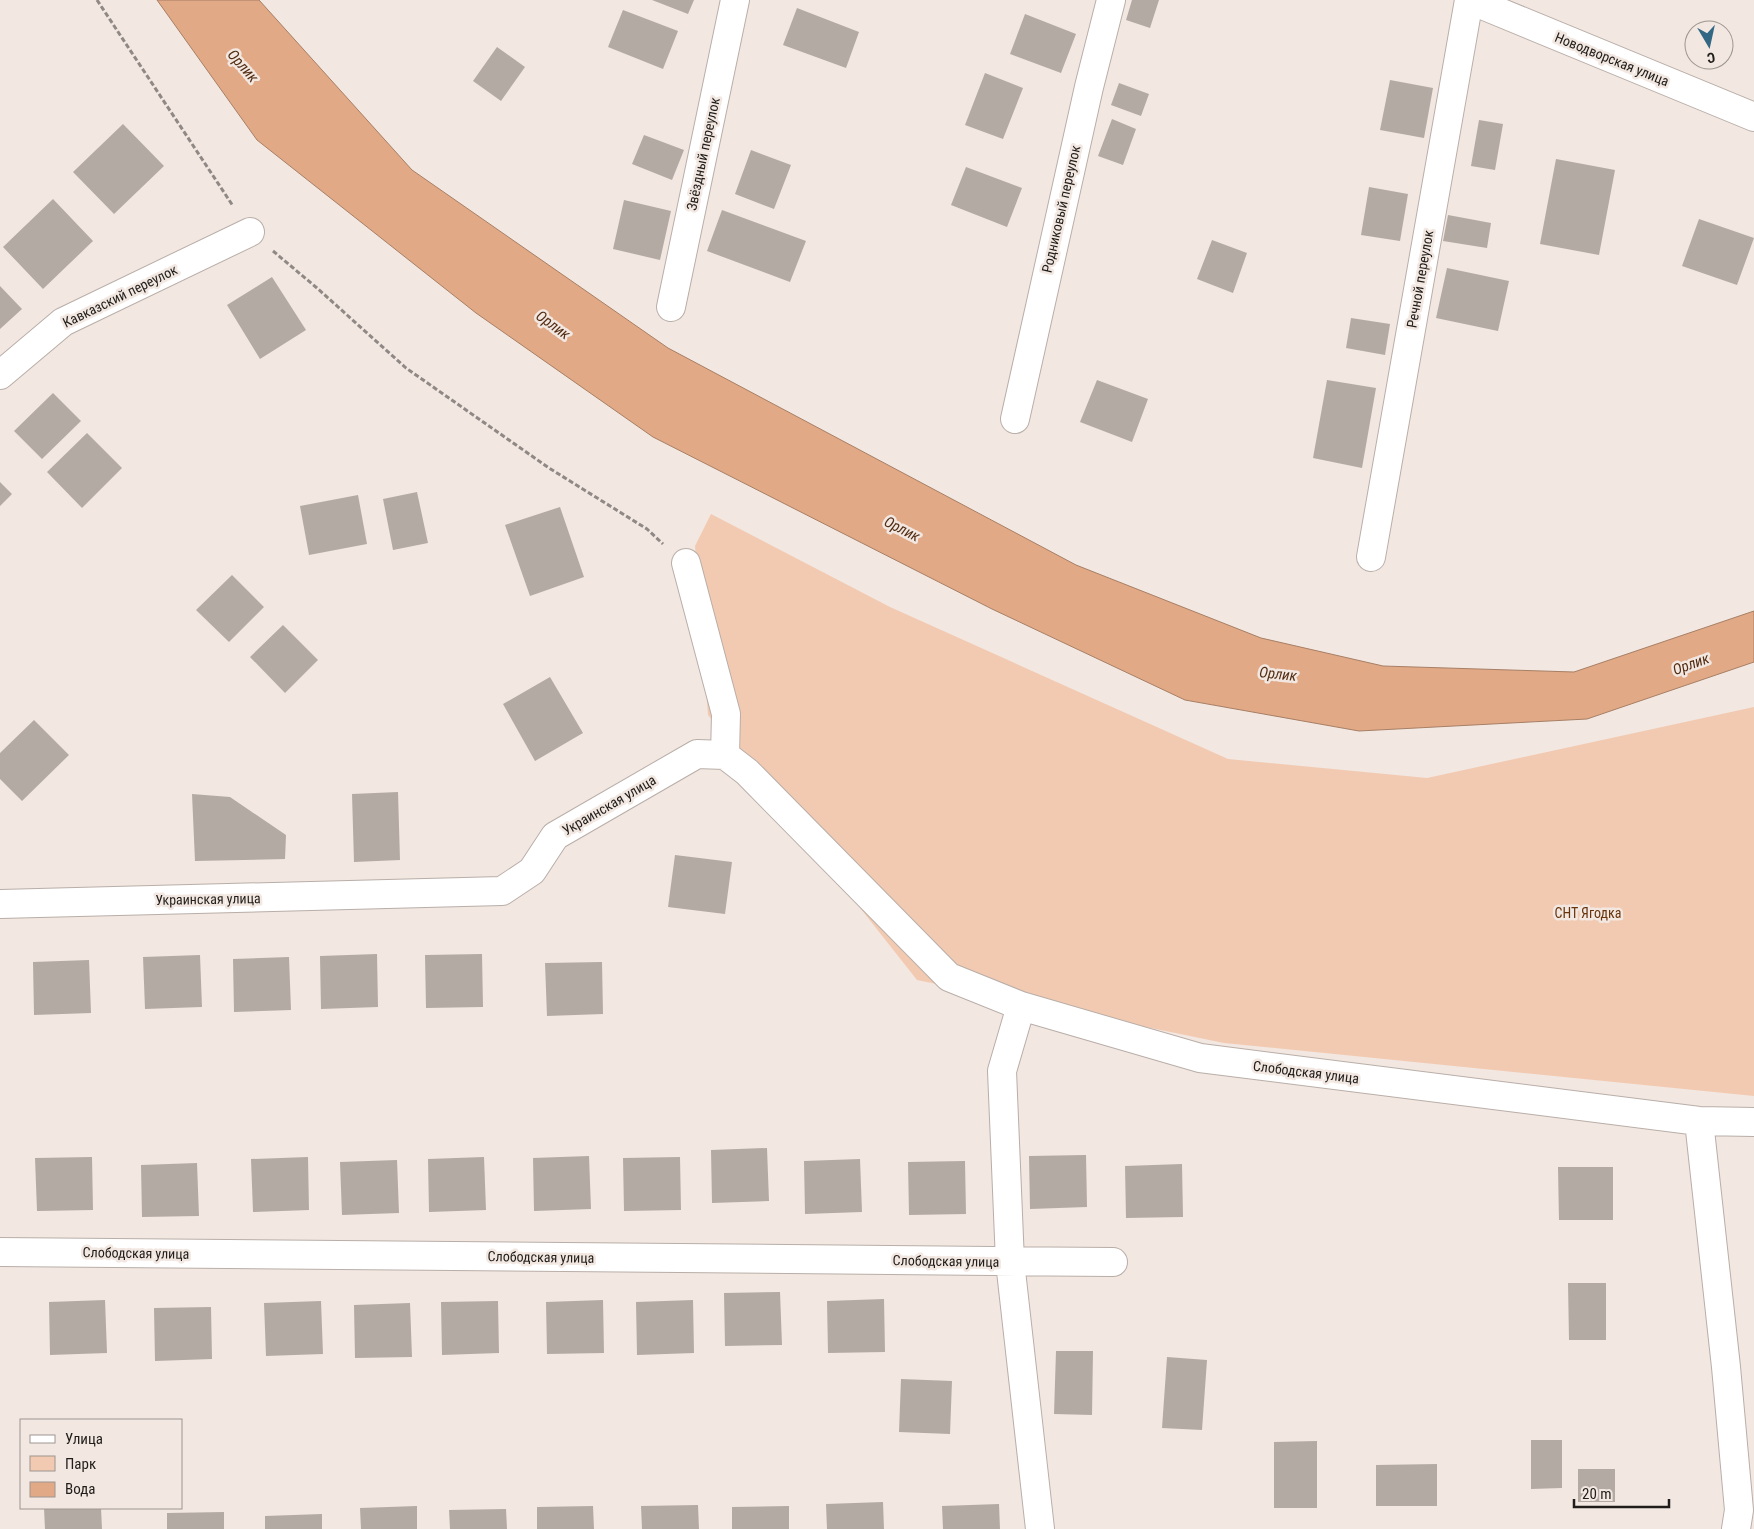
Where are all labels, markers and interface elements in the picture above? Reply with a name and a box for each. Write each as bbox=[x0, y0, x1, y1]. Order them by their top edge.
north arrow bbox=[1684, 20, 1734, 70]
street label: Новодворская улица bbox=[1553, 29, 1671, 89]
water label: Орлик bbox=[224, 46, 263, 87]
text: С bbox=[1706, 49, 1716, 66]
street label: Звёздный переулок bbox=[683, 96, 723, 212]
street label: Родниковый переулок bbox=[1039, 144, 1083, 274]
street label: Речной переулок bbox=[1404, 229, 1437, 329]
street label: Кавказский переулок bbox=[60, 261, 180, 331]
water label: Орлик bbox=[532, 307, 574, 344]
water label: Орлик bbox=[881, 512, 924, 546]
water label: Орлик bbox=[1670, 649, 1713, 679]
water label: Орлик bbox=[1258, 663, 1299, 685]
street label: Украинская улица bbox=[559, 772, 659, 838]
street label: Украинская улица bbox=[155, 890, 261, 908]
park label: СНТ Ягодка bbox=[1554, 905, 1622, 921]
street label: Слободская улица bbox=[1252, 1058, 1360, 1086]
street label: Слободская улица bbox=[83, 1244, 189, 1262]
street label: Слободская улица bbox=[488, 1248, 594, 1266]
street label: Слободская улица bbox=[893, 1252, 999, 1270]
legend bbox=[20, 1419, 182, 1509]
text: Улица bbox=[65, 1430, 103, 1448]
text: Парк bbox=[65, 1455, 96, 1473]
scale bar bbox=[1574, 1476, 1669, 1508]
text: Вода bbox=[65, 1480, 95, 1498]
text: 20 m bbox=[1582, 1485, 1612, 1503]

